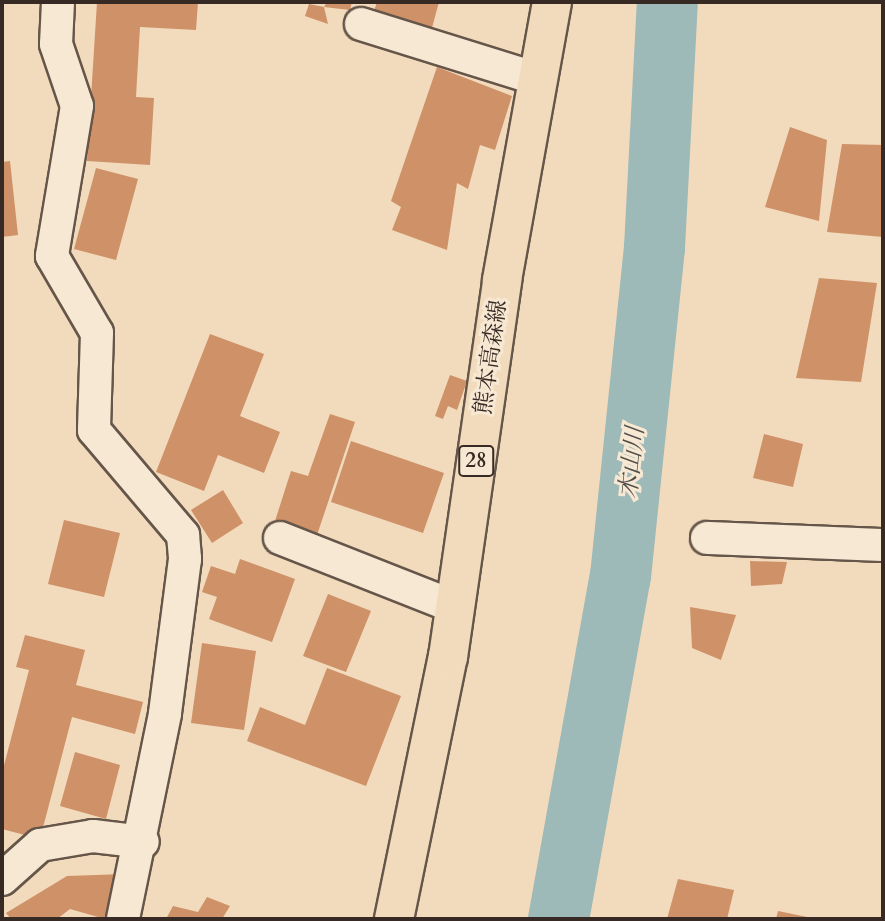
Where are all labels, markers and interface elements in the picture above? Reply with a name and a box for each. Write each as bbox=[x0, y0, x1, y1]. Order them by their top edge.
street label: 熊本高森線 bbox=[469, 298, 513, 416]
water label: 木山川 bbox=[614, 426, 650, 500]
road number: 28 bbox=[457, 444, 495, 478]

